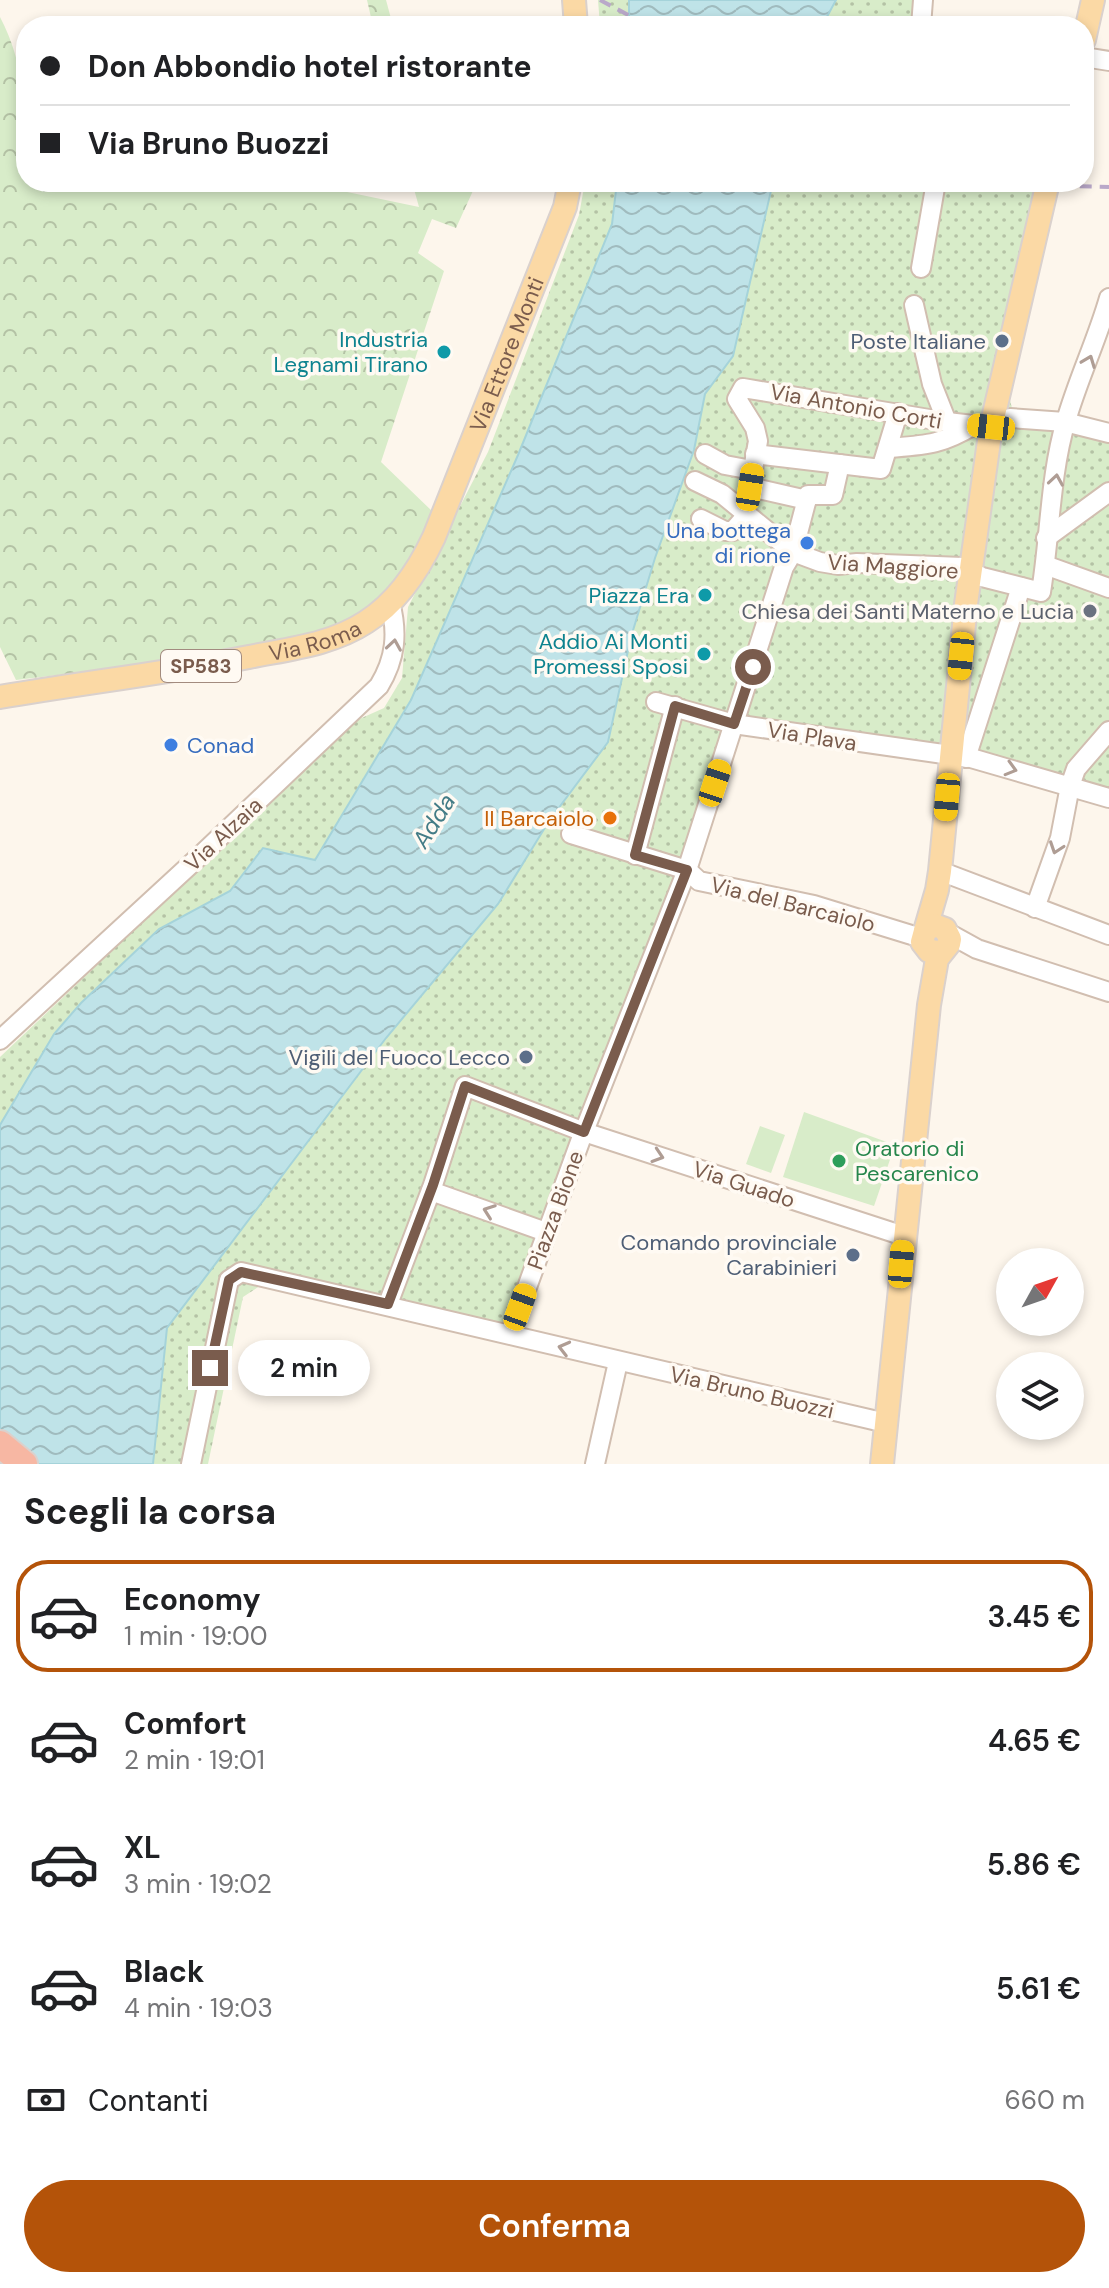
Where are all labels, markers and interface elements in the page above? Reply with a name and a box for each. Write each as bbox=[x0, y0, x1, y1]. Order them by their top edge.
text: Don Abbondio hotel ristorante bbox=[88, 47, 532, 86]
text: Via Bruno Buozzi bbox=[88, 124, 329, 163]
street label: Via Ettore Monti bbox=[463, 273, 551, 436]
place label: Industria Legnami Tirano bbox=[273, 325, 428, 379]
place label: Poste Italiane bbox=[851, 327, 986, 356]
marker: Poste Italiane bbox=[993, 332, 1011, 350]
marker: Industria Legnami Tirano bbox=[435, 343, 453, 361]
one-way arrow bbox=[1079, 355, 1096, 369]
street label: Via Antonio Corti bbox=[768, 377, 944, 436]
car bbox=[966, 413, 1016, 441]
car bbox=[734, 461, 766, 513]
one-way arrow bbox=[1046, 473, 1063, 487]
place label: Una bottega di rione bbox=[666, 516, 791, 570]
marker: Una bottega di rione bbox=[798, 534, 816, 552]
street label: Via Maggiore bbox=[826, 547, 960, 586]
place label: Piazza Era bbox=[588, 581, 689, 610]
marker: Piazza Era bbox=[696, 586, 714, 604]
place label: Chiesa dei Santi Materno e Lucia bbox=[741, 597, 1074, 626]
marker: Chiesa dei Santi Materno e Lucia bbox=[1081, 602, 1099, 620]
street label: Via Roma bbox=[266, 614, 366, 668]
place label: Addio Ai Monti Promessi Sposi bbox=[533, 627, 688, 681]
car bbox=[947, 631, 975, 681]
one-way arrow bbox=[385, 638, 402, 652]
marker: Addio Ai Monti Promessi Sposi bbox=[695, 645, 713, 663]
route start bbox=[735, 649, 771, 685]
road number: SP583 bbox=[161, 650, 241, 682]
street label: Via Plava bbox=[765, 715, 859, 758]
place label: Conad bbox=[187, 731, 254, 760]
marker: Conad bbox=[162, 736, 180, 754]
car bbox=[696, 756, 734, 810]
one-way arrow bbox=[1003, 760, 1017, 776]
car bbox=[933, 772, 961, 822]
water label: Adda bbox=[404, 788, 462, 855]
street label: Via Alzaia bbox=[178, 791, 269, 878]
place label: Il Barcaiolo bbox=[484, 804, 594, 833]
marker: Il Barcaiolo bbox=[601, 809, 619, 827]
one-way arrow bbox=[1049, 840, 1065, 854]
street label: Via del Barcaiolo bbox=[708, 870, 878, 939]
place label: Vigili del Fuoco Lecco bbox=[289, 1043, 510, 1072]
marker: Vigili del Fuoco Lecco bbox=[517, 1048, 535, 1066]
place label: Oratorio di Pescarenico bbox=[855, 1134, 979, 1188]
street label: Piazza Bione bbox=[521, 1147, 590, 1274]
one-way arrow bbox=[650, 1147, 664, 1163]
marker: Oratorio di Pescarenico bbox=[830, 1152, 848, 1170]
street label: Via Guado bbox=[689, 1154, 799, 1215]
one-way arrow bbox=[482, 1205, 496, 1221]
place label: Comando provinciale Carabinieri bbox=[621, 1228, 837, 1282]
car bbox=[887, 1239, 915, 1289]
marker: Comando provinciale Carabinieri bbox=[844, 1246, 862, 1264]
north arrow bbox=[996, 1248, 1084, 1336]
map controls bbox=[996, 1248, 1084, 1440]
car bbox=[501, 1280, 539, 1334]
callout: 2 min bbox=[238, 1340, 370, 1396]
one-way arrow bbox=[558, 1340, 572, 1357]
route end bbox=[192, 1350, 228, 1386]
text: 2 min bbox=[270, 1351, 338, 1385]
button: layers bbox=[996, 1352, 1084, 1440]
street label: Via Bruno Buozzi bbox=[667, 1359, 837, 1425]
text: Scegli la corsa bbox=[24, 1488, 276, 1535]
icon: car bbox=[28, 1580, 100, 1652]
text: Economy bbox=[124, 1580, 261, 1619]
text: 3.45 € bbox=[987, 1597, 1081, 1636]
text: 1 min · 19:00 bbox=[124, 1619, 268, 1653]
icon: car bbox=[28, 1704, 100, 1776]
text: Comfort bbox=[124, 1704, 247, 1743]
text: 4.65 € bbox=[988, 1721, 1081, 1760]
text: 2 min · 19:01 bbox=[124, 1743, 265, 1777]
icon: car bbox=[28, 1828, 100, 1900]
text: XL bbox=[124, 1828, 161, 1867]
text: 5.86 € bbox=[987, 1845, 1081, 1884]
text: 3 min · 19:02 bbox=[124, 1867, 272, 1901]
icon: car bbox=[28, 1952, 100, 2024]
text: Black bbox=[124, 1952, 204, 1991]
text: 5.61 € bbox=[996, 1969, 1081, 2008]
text: 4 min · 19:03 bbox=[124, 1991, 273, 2025]
icon: cash bbox=[24, 2078, 68, 2122]
text: Contanti bbox=[88, 2081, 209, 2120]
text: 660 m bbox=[1004, 2083, 1085, 2117]
button: Conferma bbox=[24, 2180, 1085, 2272]

